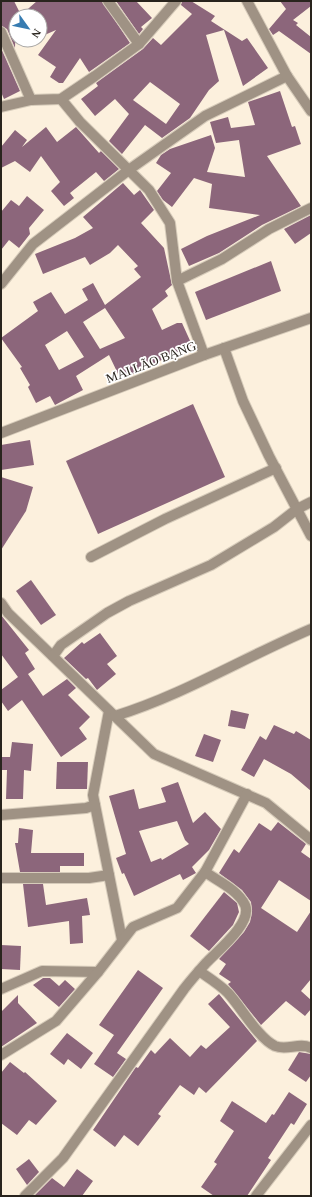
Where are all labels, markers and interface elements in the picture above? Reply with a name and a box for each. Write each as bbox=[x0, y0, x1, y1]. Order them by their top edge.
north arrow bbox=[8, 8, 48, 48]
text: N bbox=[29, 27, 44, 40]
street label: MAI LÃO BẠNG bbox=[104, 338, 198, 386]

